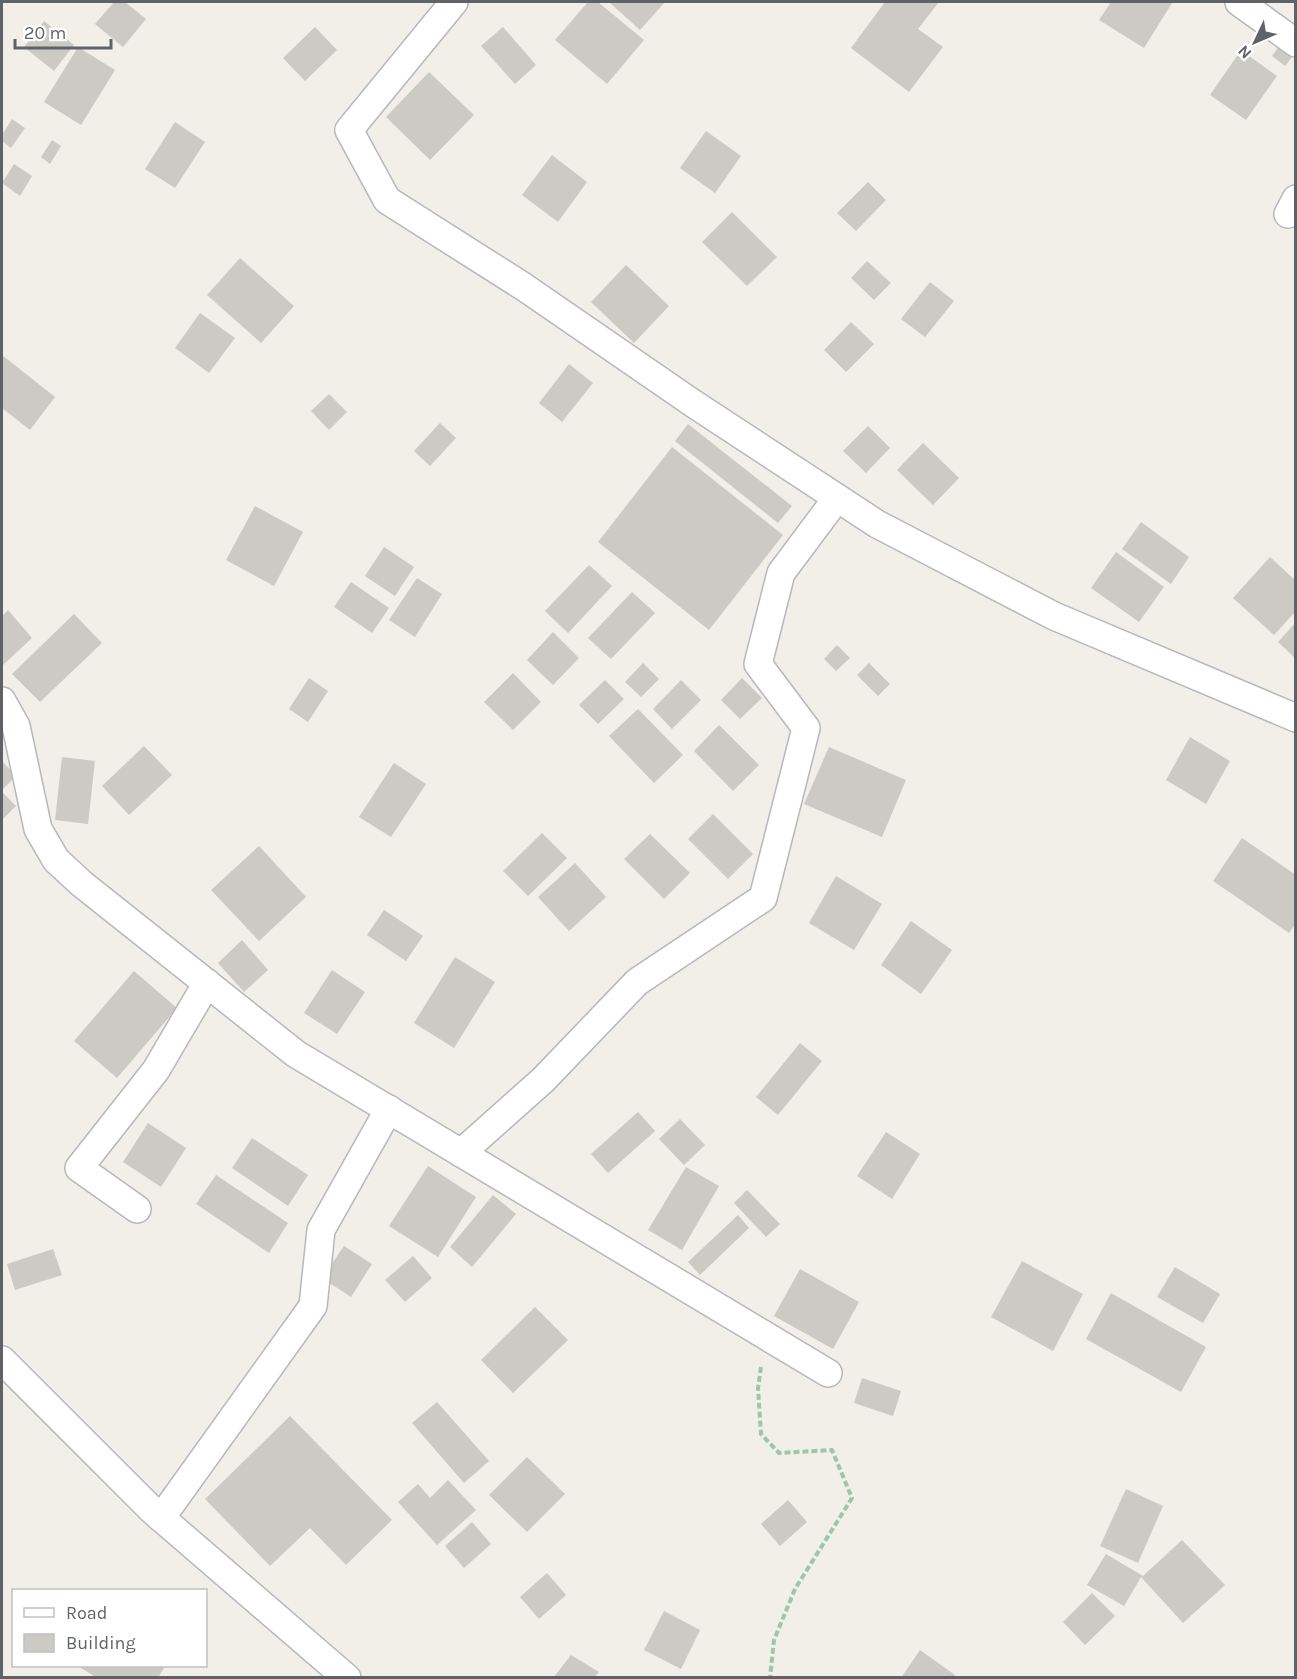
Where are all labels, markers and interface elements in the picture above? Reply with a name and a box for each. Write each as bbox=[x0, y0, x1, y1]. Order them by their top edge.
scale bar bbox=[15, 12, 111, 50]
north arrow bbox=[1225, 12, 1285, 72]
text: 20 m bbox=[24, 22, 66, 44]
text: N bbox=[1234, 41, 1255, 63]
legend bbox=[12, 1589, 207, 1667]
text: Road bbox=[66, 1602, 107, 1624]
text: Building bbox=[66, 1632, 136, 1654]

